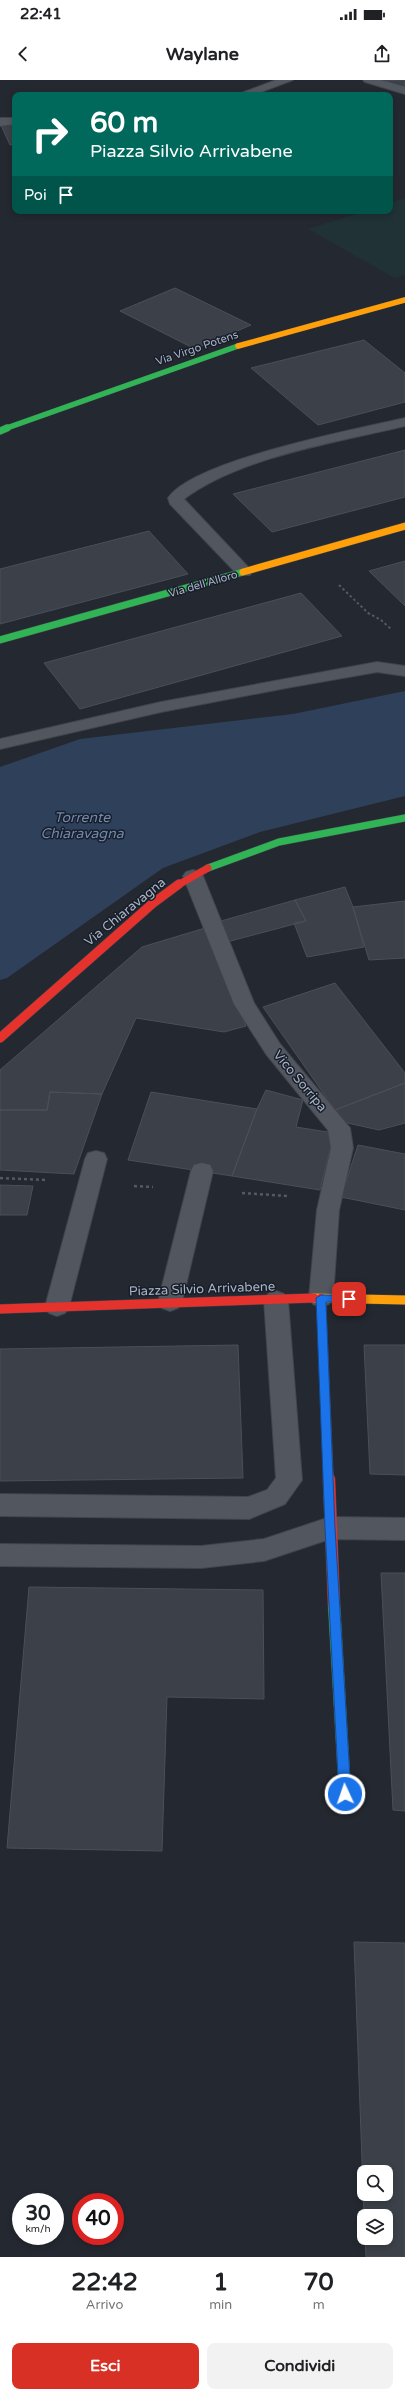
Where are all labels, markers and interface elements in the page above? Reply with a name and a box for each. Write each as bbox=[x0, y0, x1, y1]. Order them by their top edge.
text: 22:41 bbox=[20, 5, 62, 23]
icon: back bbox=[12, 43, 34, 65]
text: Waylane bbox=[166, 43, 239, 65]
icon: share bbox=[371, 43, 393, 65]
text: 60 m bbox=[90, 106, 158, 140]
icon: right bbox=[24, 108, 76, 160]
text: Piazza Silvio Arrivabene bbox=[90, 140, 293, 162]
icon: arrive bbox=[55, 184, 77, 206]
text: Poi bbox=[24, 186, 47, 204]
street label: Via Virgo Potens bbox=[154, 328, 240, 368]
street label: Via dell'Alloro bbox=[167, 568, 239, 600]
water label: Torrente Chiaravagna bbox=[40, 809, 125, 842]
street label: Via Chiaravagna bbox=[81, 874, 169, 950]
street label: Vico Sorripa bbox=[270, 1047, 330, 1115]
street label: Piazza Silvio Arrivabene bbox=[129, 1278, 275, 1300]
pin bbox=[332, 1282, 366, 1316]
icon: arrive bbox=[338, 1288, 360, 1310]
position arrow bbox=[324, 1773, 366, 1815]
map controls bbox=[357, 2165, 393, 2245]
button: search bbox=[357, 2165, 393, 2201]
speed limit sign: 40 bbox=[72, 2193, 124, 2245]
text: 30 bbox=[25, 2202, 51, 2226]
button: layers bbox=[357, 2209, 393, 2245]
text: km/h bbox=[25, 2223, 51, 2235]
text: 22:42 bbox=[71, 2268, 138, 2297]
text: 1 bbox=[213, 2268, 228, 2297]
text: 70 bbox=[304, 2268, 334, 2297]
text: Arrivo bbox=[86, 2297, 123, 2313]
text: min bbox=[209, 2297, 232, 2313]
text: m bbox=[313, 2297, 325, 2313]
button: Esci bbox=[12, 2343, 199, 2389]
button: Condividi bbox=[207, 2343, 393, 2389]

